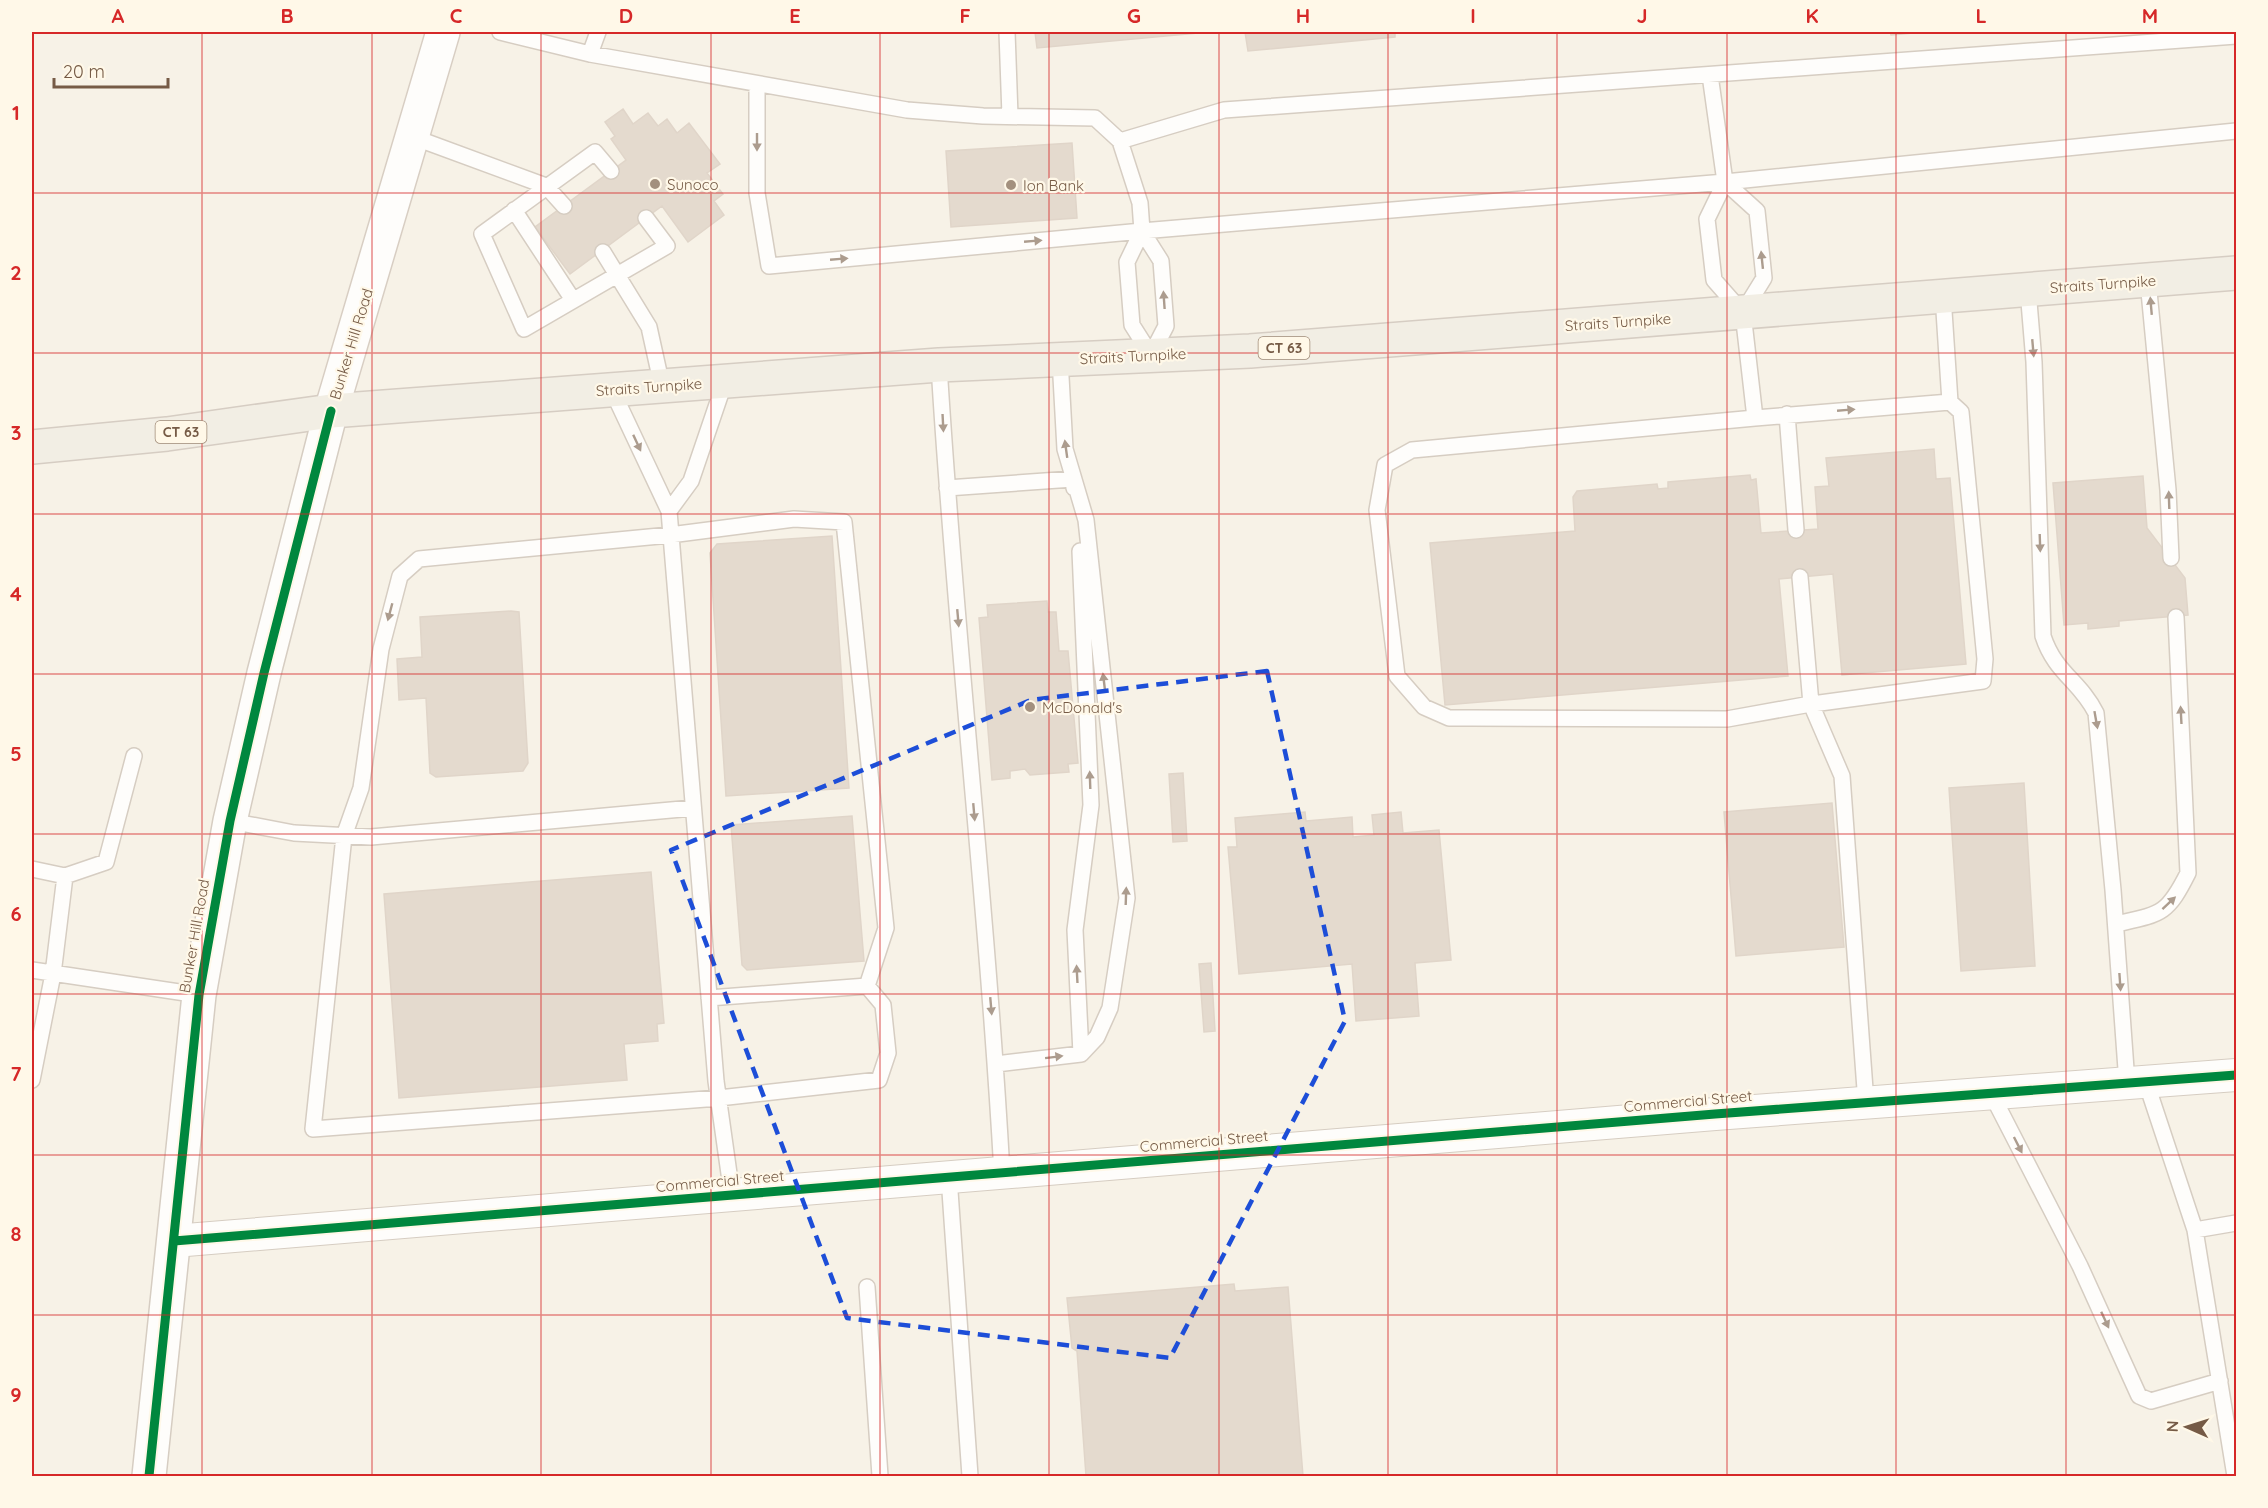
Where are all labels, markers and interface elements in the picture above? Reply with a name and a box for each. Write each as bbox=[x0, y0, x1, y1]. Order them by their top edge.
text: A bbox=[112, 3, 125, 28]
text: B bbox=[280, 3, 294, 28]
text: C bbox=[450, 3, 463, 28]
text: D bbox=[619, 3, 633, 28]
text: E bbox=[789, 3, 801, 28]
text: F bbox=[959, 3, 971, 28]
text: G bbox=[1127, 3, 1141, 28]
text: H bbox=[1296, 3, 1310, 28]
text: I bbox=[1470, 3, 1476, 28]
text: J bbox=[1636, 3, 1648, 28]
text: K bbox=[1805, 3, 1819, 28]
text: L bbox=[1975, 3, 1987, 28]
text: M bbox=[2142, 3, 2158, 28]
scale bar bbox=[54, 51, 168, 89]
text: 20 m bbox=[63, 60, 105, 83]
text: 1 bbox=[12, 100, 20, 125]
one-way arrow bbox=[752, 133, 762, 152]
place label: Sunoco bbox=[667, 175, 719, 194]
place label: Ion Bank bbox=[1023, 176, 1084, 195]
marker: Sunoco bbox=[648, 177, 662, 191]
marker: Ion Bank bbox=[1004, 178, 1018, 192]
one-way arrow bbox=[1024, 236, 1043, 246]
one-way arrow bbox=[1757, 251, 1767, 270]
one-way arrow bbox=[830, 254, 849, 264]
text: 2 bbox=[10, 260, 22, 285]
street label: Straits Turnpike bbox=[2049, 271, 2157, 297]
street label: Bunker Hill Road bbox=[325, 286, 377, 402]
one-way arrow bbox=[1160, 291, 1169, 310]
one-way arrow bbox=[2146, 296, 2156, 315]
street label: Straits Turnpike bbox=[1564, 309, 1672, 335]
road number: CT 63 bbox=[1258, 337, 1310, 359]
one-way arrow bbox=[2028, 339, 2038, 358]
street label: Straits Turnpike bbox=[1079, 344, 1187, 368]
street label: Straits Turnpike bbox=[595, 374, 703, 400]
one-way arrow bbox=[1836, 405, 1855, 415]
one-way arrow bbox=[938, 414, 947, 433]
text: 3 bbox=[11, 420, 21, 445]
road number: CT 63 bbox=[156, 421, 207, 443]
one-way arrow bbox=[632, 434, 641, 451]
one-way arrow bbox=[1061, 439, 1070, 458]
one-way arrow bbox=[2164, 490, 2173, 509]
one-way arrow bbox=[2036, 533, 2045, 552]
text: 4 bbox=[10, 581, 22, 606]
one-way arrow bbox=[385, 604, 394, 622]
one-way arrow bbox=[953, 608, 963, 627]
one-way arrow bbox=[1100, 672, 1109, 691]
place label: McDonald's bbox=[1042, 698, 1122, 717]
marker: McDonald's bbox=[1023, 700, 1037, 714]
one-way arrow bbox=[2176, 705, 2186, 724]
one-way arrow bbox=[2092, 710, 2101, 729]
text: 5 bbox=[10, 741, 22, 766]
one-way arrow bbox=[1085, 771, 1094, 790]
one-way arrow bbox=[970, 802, 979, 821]
street label: Bunker Hill Road bbox=[175, 878, 213, 994]
one-way arrow bbox=[1122, 887, 1131, 906]
one-way arrow bbox=[2161, 896, 2176, 910]
text: 6 bbox=[10, 901, 22, 926]
one-way arrow bbox=[1073, 965, 1082, 984]
one-way arrow bbox=[2115, 973, 2125, 992]
one-way arrow bbox=[986, 997, 996, 1016]
one-way arrow bbox=[1045, 1052, 1064, 1062]
text: 7 bbox=[11, 1061, 22, 1086]
street label: Commercial Street bbox=[1623, 1086, 1753, 1116]
street label: Commercial Street bbox=[1139, 1126, 1269, 1156]
one-way arrow bbox=[2013, 1137, 2022, 1154]
street label: Commercial Street bbox=[655, 1166, 785, 1196]
text: 8 bbox=[11, 1221, 22, 1246]
one-way arrow bbox=[2100, 1311, 2109, 1328]
text: 9 bbox=[10, 1382, 22, 1407]
north arrow bbox=[2157, 1397, 2217, 1457]
text: N bbox=[2162, 1420, 2182, 1433]

